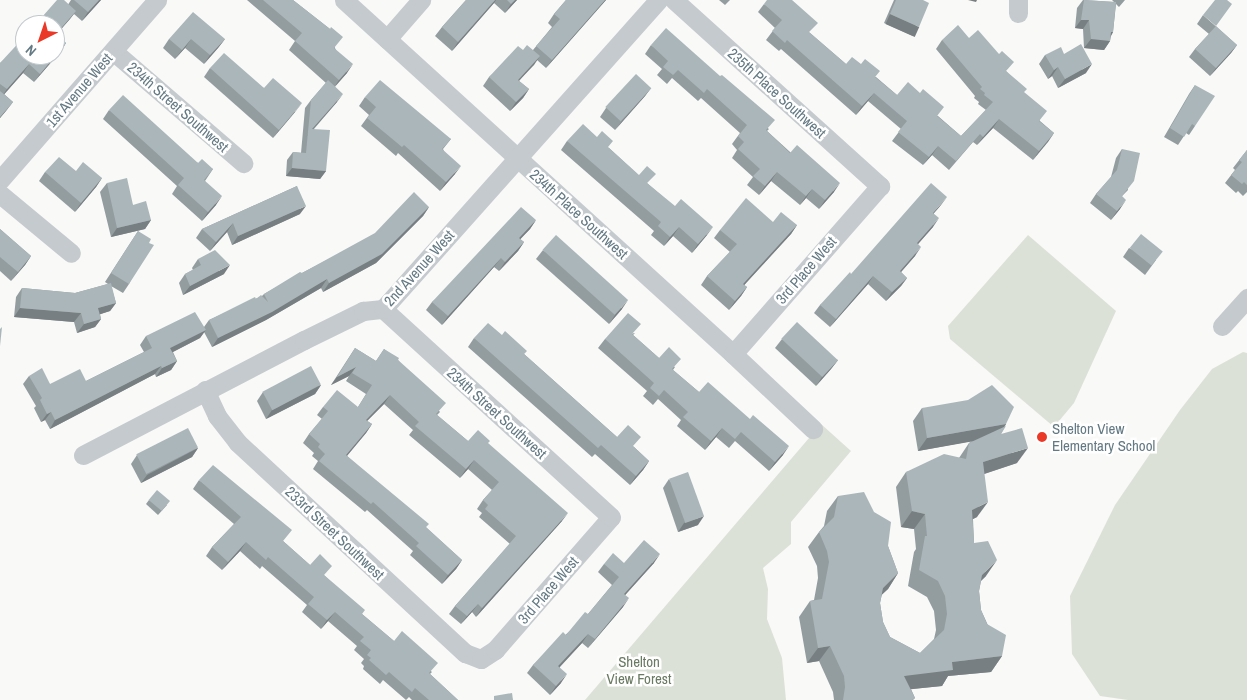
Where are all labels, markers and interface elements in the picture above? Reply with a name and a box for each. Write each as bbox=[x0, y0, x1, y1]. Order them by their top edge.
north arrow bbox=[15, 15, 65, 65]
text: N bbox=[22, 41, 40, 60]
street label: 235th Place Southwest bbox=[724, 44, 830, 142]
street label: 1st Avenue West bbox=[42, 49, 116, 131]
street label: 234th Street Southwest bbox=[124, 58, 232, 156]
street label: 234th Place Southwest bbox=[526, 165, 632, 263]
street label: 2nd Avenue West bbox=[380, 226, 458, 310]
street label: 3rd Place West bbox=[772, 233, 840, 307]
street label: 234th Street Southwest bbox=[443, 364, 551, 462]
place label: Shelton View Elementary School bbox=[1052, 419, 1155, 454]
marker: Shelton View Elementary School bbox=[1036, 431, 1048, 443]
street label: 233rd Street Southwest bbox=[282, 483, 388, 583]
street label: 3rd Place West bbox=[514, 553, 582, 627]
park label: Shelton View Forest bbox=[607, 652, 671, 687]

